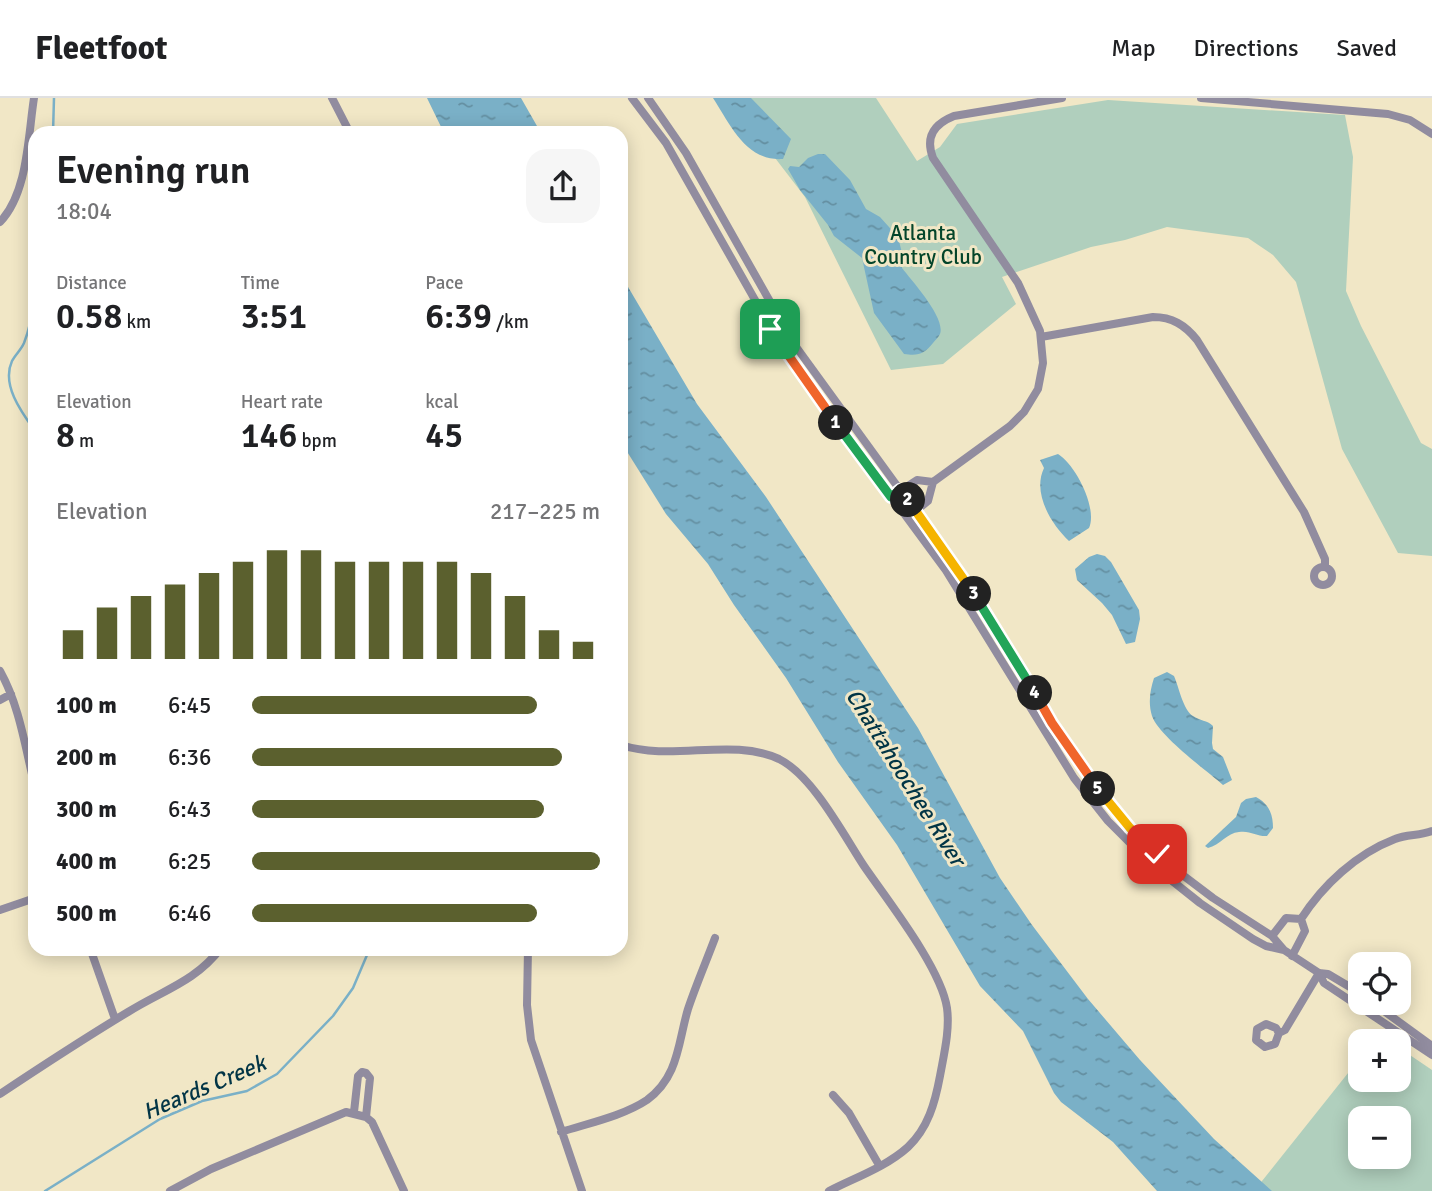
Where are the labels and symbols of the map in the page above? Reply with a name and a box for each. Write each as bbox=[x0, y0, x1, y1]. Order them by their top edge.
park label: Atlanta Country Club bbox=[864, 220, 982, 270]
pin bbox=[740, 299, 800, 359]
pin: 1 bbox=[818, 406, 854, 440]
pin: 2 bbox=[890, 482, 926, 518]
pin: 3 bbox=[956, 576, 992, 612]
pin: 4 bbox=[1018, 676, 1052, 710]
water label: Chattahoochee River bbox=[839, 683, 974, 874]
pin: 5 bbox=[1080, 772, 1116, 806]
pin bbox=[1127, 824, 1187, 884]
water label: Heards Creek bbox=[138, 1048, 272, 1126]

